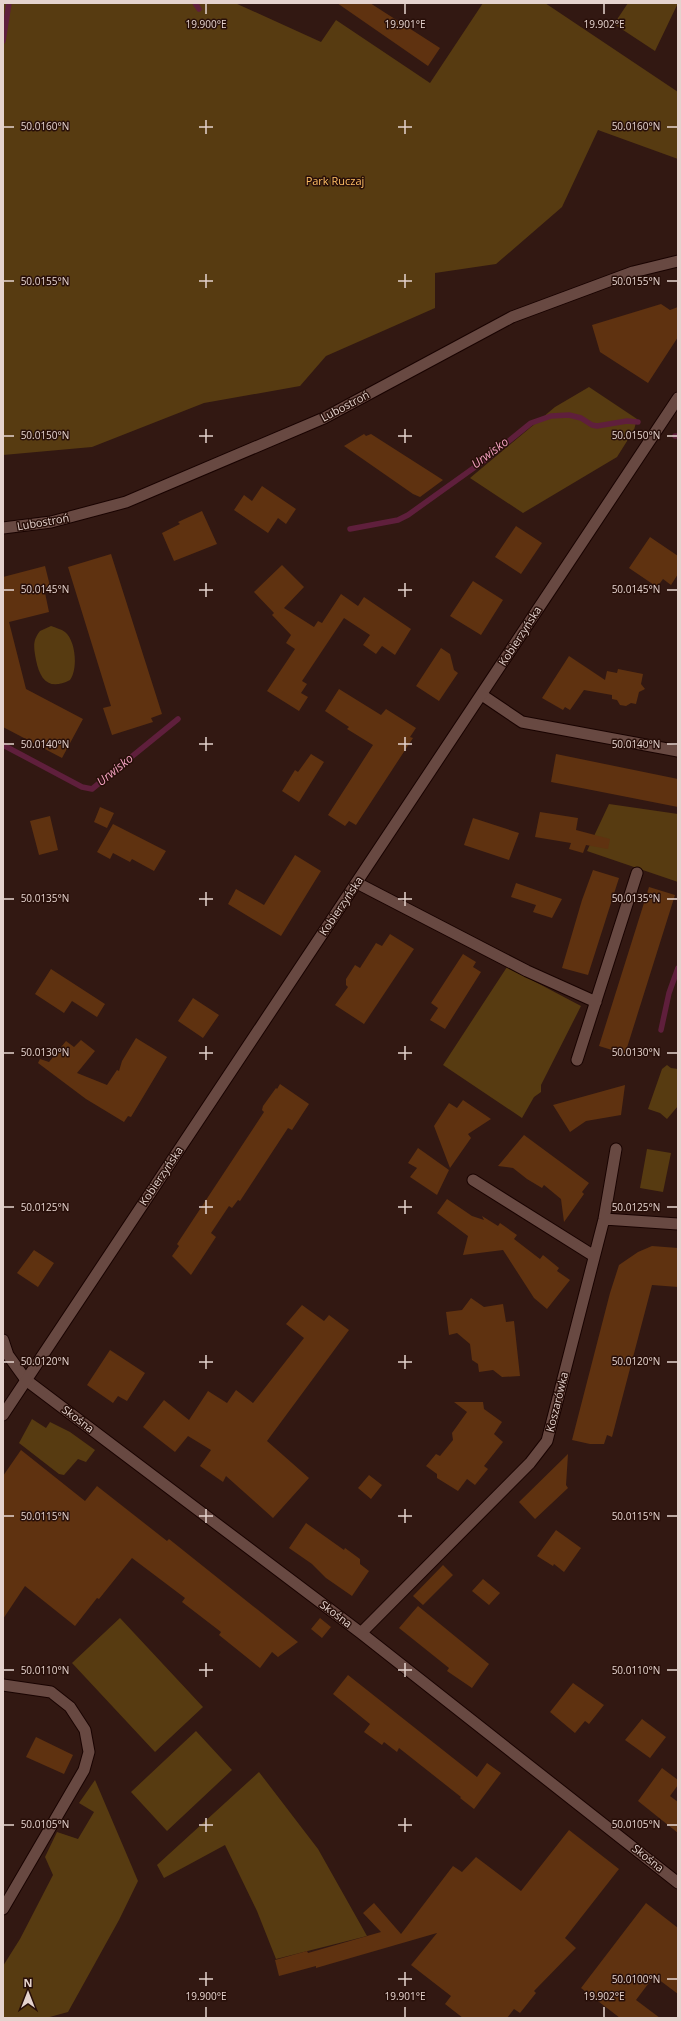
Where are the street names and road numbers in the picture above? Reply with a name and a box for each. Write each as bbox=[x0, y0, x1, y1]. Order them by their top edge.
street label: Lubostroń bbox=[318, 387, 372, 425]
street label: Lubostroń bbox=[16, 510, 70, 533]
street label: Kobierzyńska bbox=[495, 603, 544, 668]
street label: Kobierzyńska bbox=[315, 873, 366, 938]
street label: Kobierzyńska bbox=[135, 1143, 186, 1208]
street label: Koszarówka bbox=[542, 1370, 571, 1433]
street label: Skośna bbox=[59, 1402, 97, 1436]
street label: Skośna bbox=[317, 1597, 355, 1631]
street label: Skośna bbox=[629, 1840, 667, 1875]

